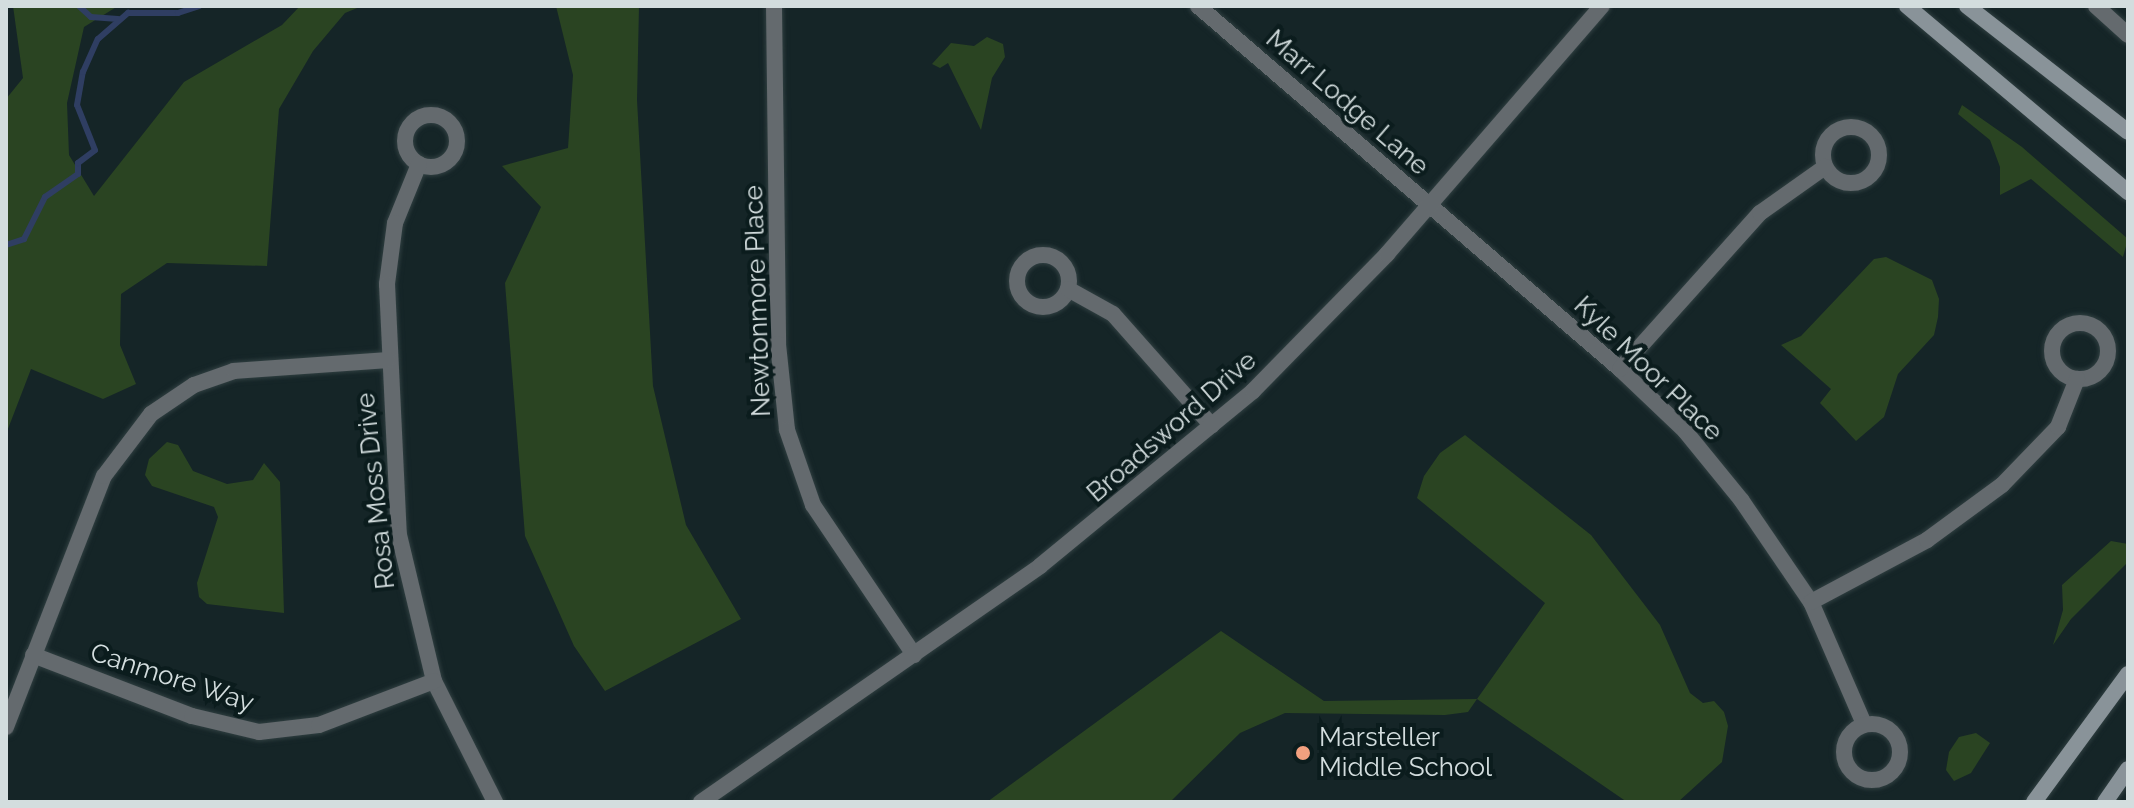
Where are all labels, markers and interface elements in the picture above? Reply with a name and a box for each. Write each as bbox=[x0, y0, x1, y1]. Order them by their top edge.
street label: Marr Lodge Lane bbox=[1259, 24, 1435, 182]
street label: Newtonmore Place bbox=[738, 185, 778, 417]
street label: Kyle Moor Place bbox=[1567, 290, 1729, 448]
street label: Broadsword Drive bbox=[1081, 345, 1263, 509]
street label: Rosa Moss Drive bbox=[350, 391, 402, 591]
street label: Canmore Way bbox=[86, 637, 258, 719]
place label: Marsteller Middle School bbox=[1319, 722, 1492, 784]
marker: Marsteller Middle School bbox=[1294, 744, 1312, 762]

